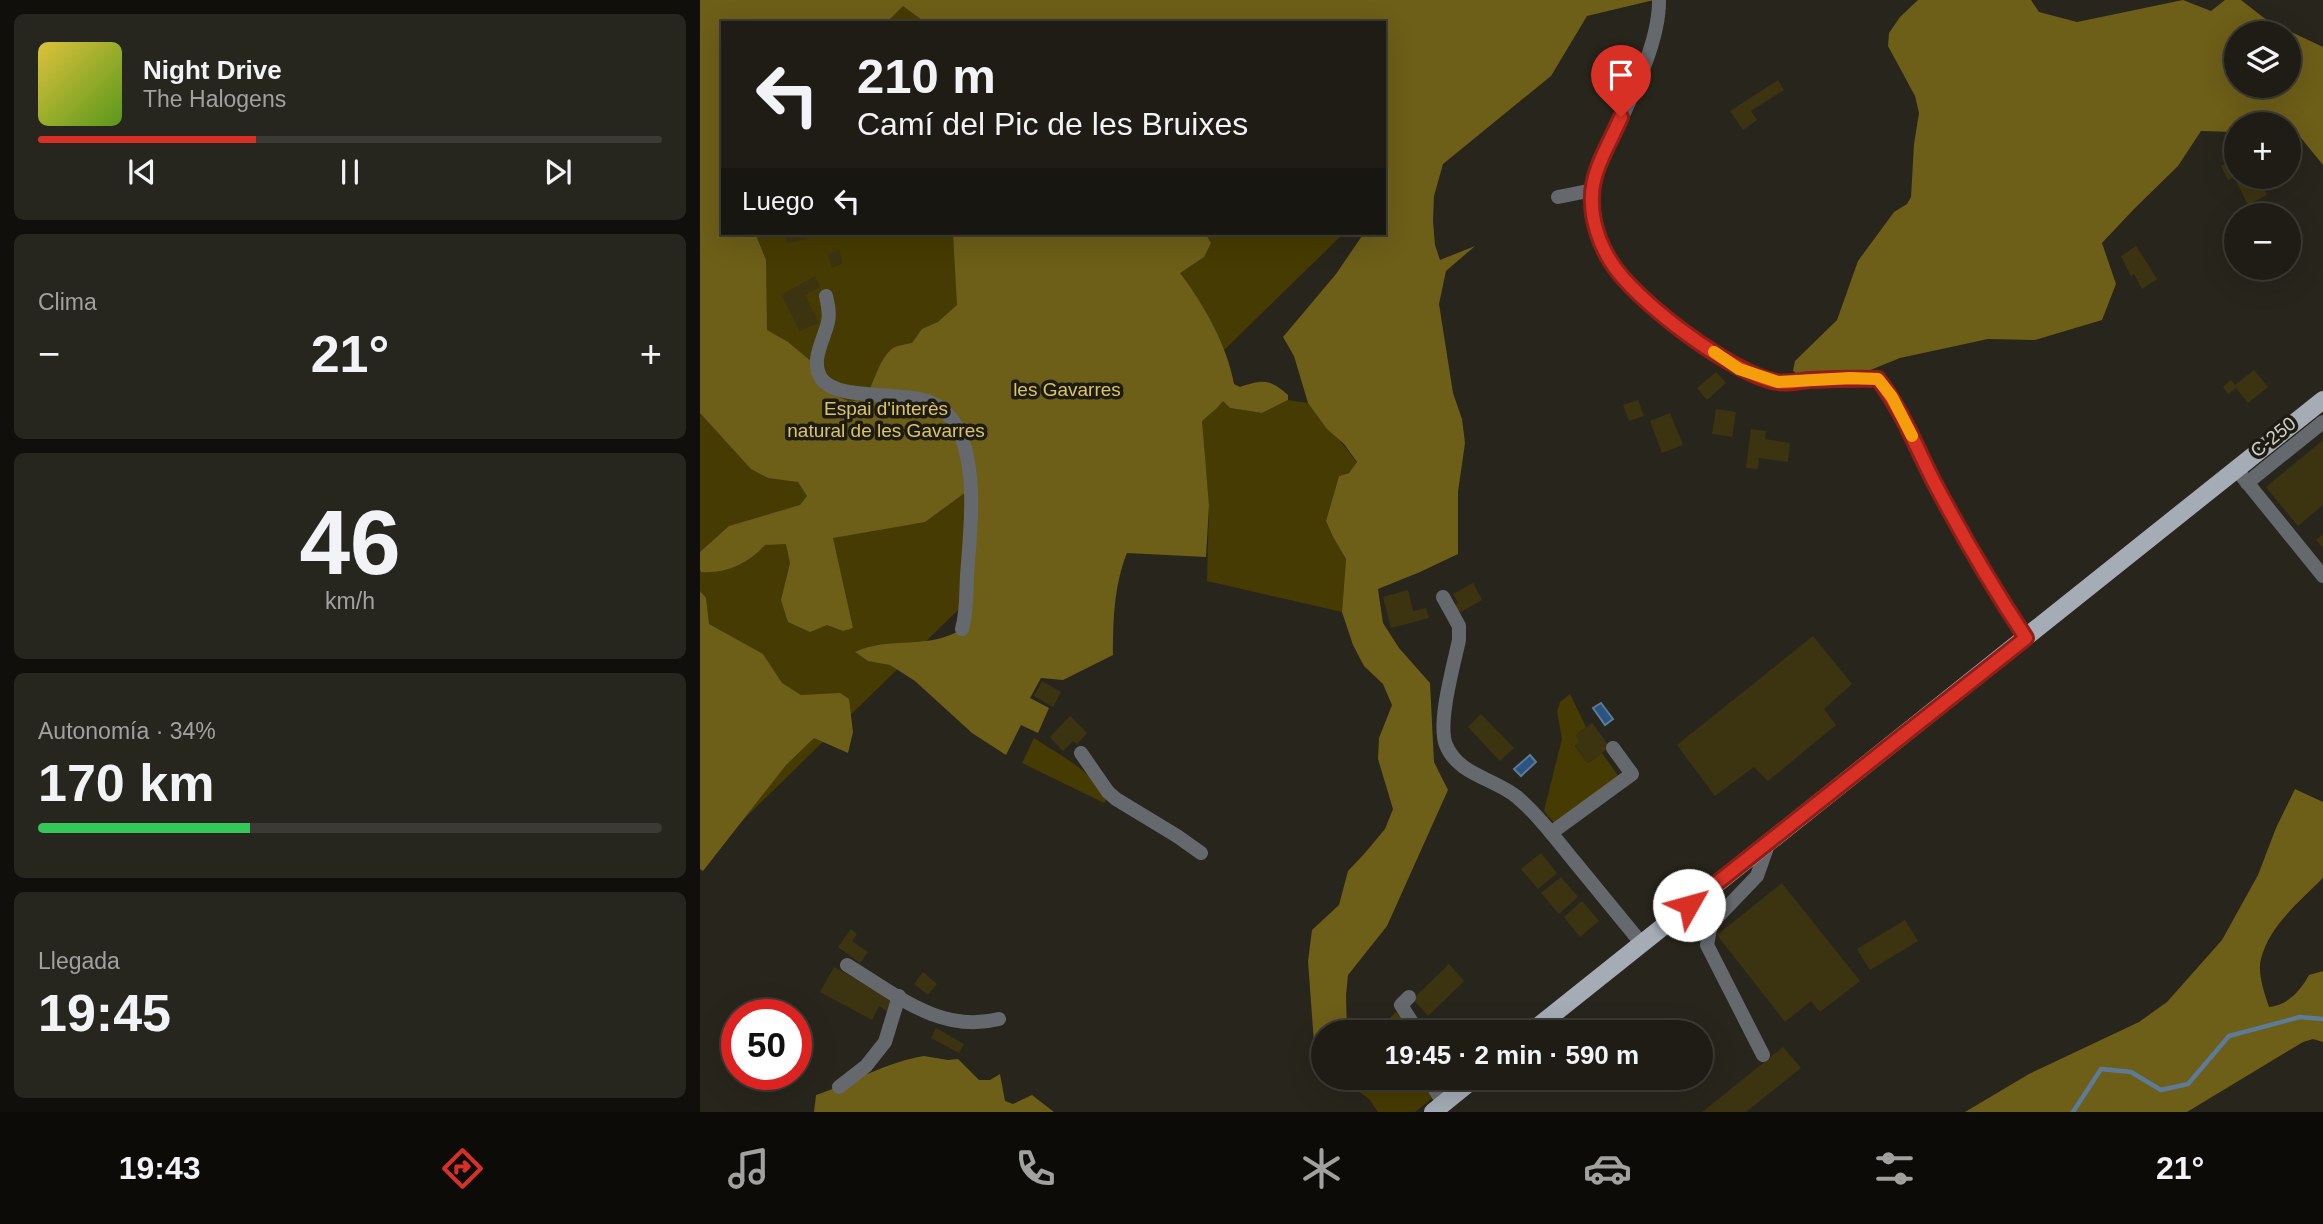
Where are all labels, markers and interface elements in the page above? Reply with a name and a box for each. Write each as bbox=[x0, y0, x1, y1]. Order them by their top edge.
map controls bbox=[2224, 21, 2301, 280]
button: layers bbox=[2224, 21, 2301, 98]
pin bbox=[1591, 45, 1651, 117]
icon: left bbox=[742, 49, 833, 140]
text: 210 m bbox=[857, 49, 996, 103]
text: Night Drive bbox=[143, 55, 282, 85]
icon: arrive bbox=[1602, 56, 1640, 94]
text: The Halogens bbox=[143, 86, 286, 112]
text: Camí del Pic de les Bruixes bbox=[857, 106, 1248, 142]
button: + bbox=[2224, 112, 2301, 189]
icon: previous bbox=[123, 153, 161, 191]
icon: pause bbox=[331, 153, 369, 191]
icon: next bbox=[539, 153, 577, 191]
icon: left bbox=[828, 182, 866, 220]
text: Luego bbox=[742, 186, 814, 216]
button: − bbox=[2224, 203, 2301, 280]
text: Clima bbox=[38, 289, 97, 315]
text: 21° bbox=[311, 325, 389, 383]
text: − bbox=[38, 333, 60, 375]
text: + bbox=[640, 333, 662, 375]
park label: les Gavarres bbox=[1013, 379, 1121, 400]
park label: Espai d'interès natural de les Gavarres bbox=[787, 398, 985, 441]
street label: C-250 bbox=[2246, 413, 2300, 461]
text: 46 bbox=[299, 492, 401, 593]
text: km/h bbox=[325, 588, 375, 614]
text: Autonomía · 34% bbox=[38, 718, 216, 744]
text: 170 km bbox=[38, 754, 214, 812]
position arrow bbox=[1652, 868, 1726, 942]
text: Llegada bbox=[38, 948, 120, 974]
text: 19:45 bbox=[38, 984, 171, 1042]
speed limit sign: 50 bbox=[721, 999, 812, 1090]
text: 19:45 · 2 min · 590 m bbox=[1385, 1040, 1639, 1070]
icon: directions bbox=[438, 1144, 487, 1193]
icon: music bbox=[724, 1144, 773, 1193]
icon: phone bbox=[1011, 1144, 1060, 1193]
icon: climate bbox=[1297, 1144, 1346, 1193]
icon: car bbox=[1583, 1144, 1632, 1193]
icon: filters bbox=[1870, 1144, 1919, 1193]
text: 19:43 bbox=[119, 1150, 201, 1186]
text: 21° bbox=[2156, 1150, 2204, 1186]

